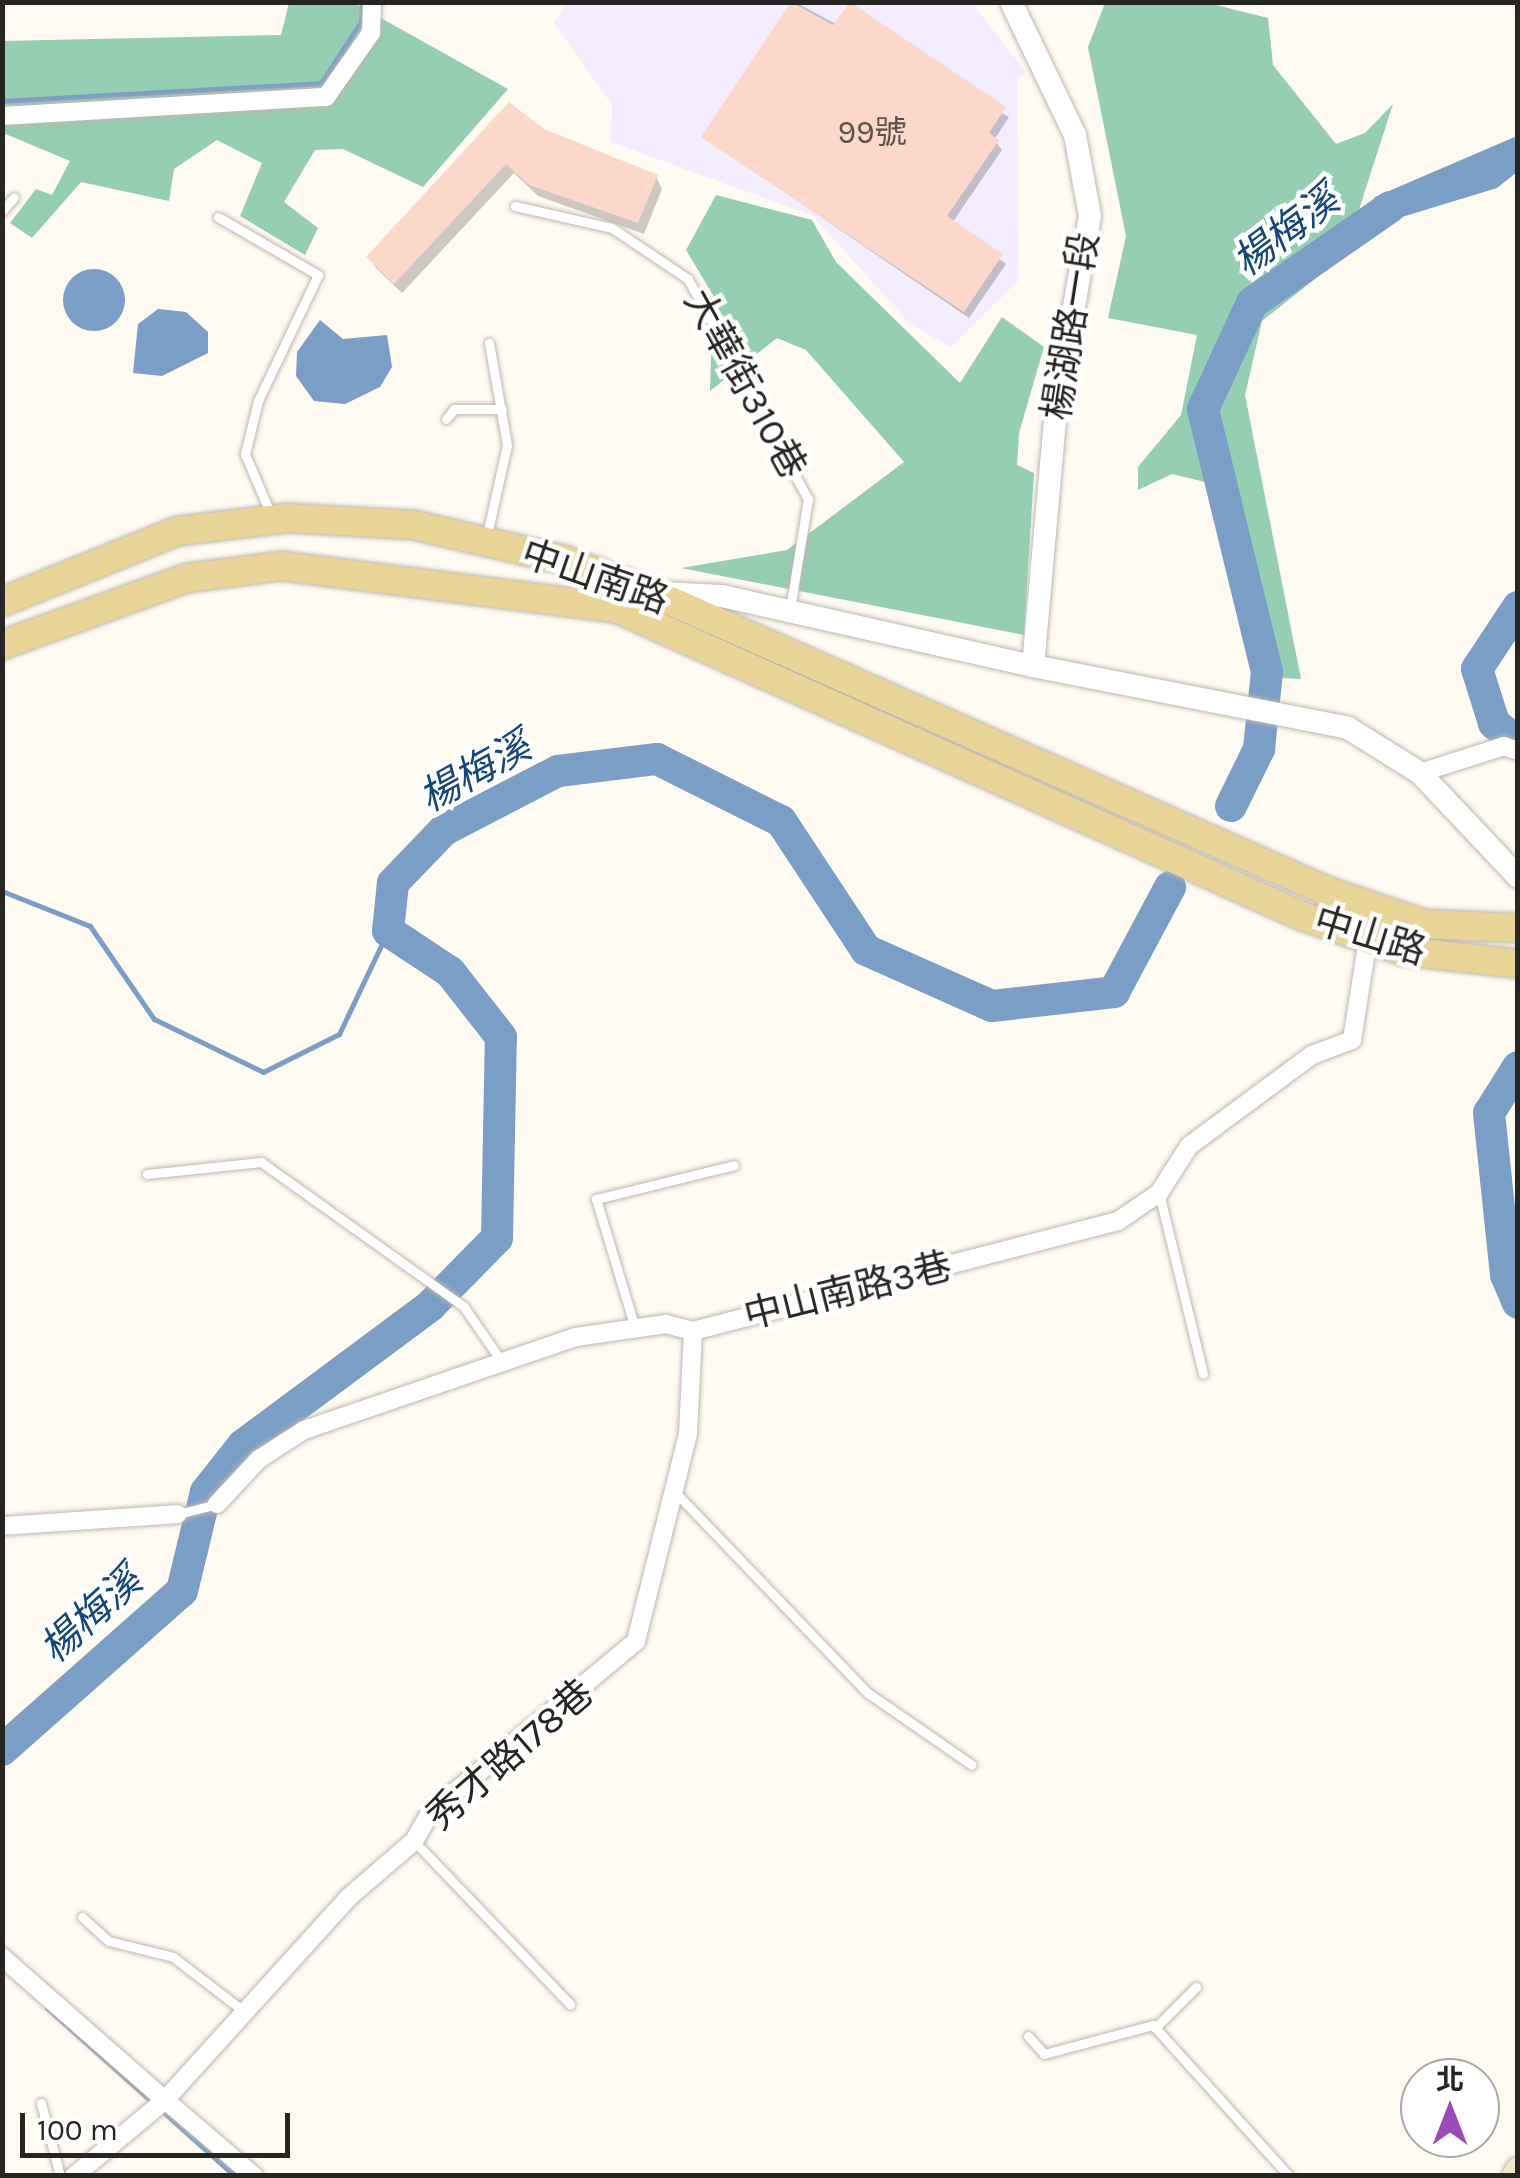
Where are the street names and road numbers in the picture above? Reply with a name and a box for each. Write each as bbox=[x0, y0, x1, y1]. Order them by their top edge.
street label: 楊湖路一段 bbox=[1034, 229, 1108, 423]
street label: 大華街310巷 bbox=[674, 281, 816, 487]
street label: 中山南路 bbox=[516, 531, 674, 623]
street label: 中山路 bbox=[1309, 898, 1431, 974]
street label: 中山南路3巷 bbox=[739, 1243, 957, 1339]
street label: 秀才路178巷 bbox=[417, 1670, 603, 1840]

